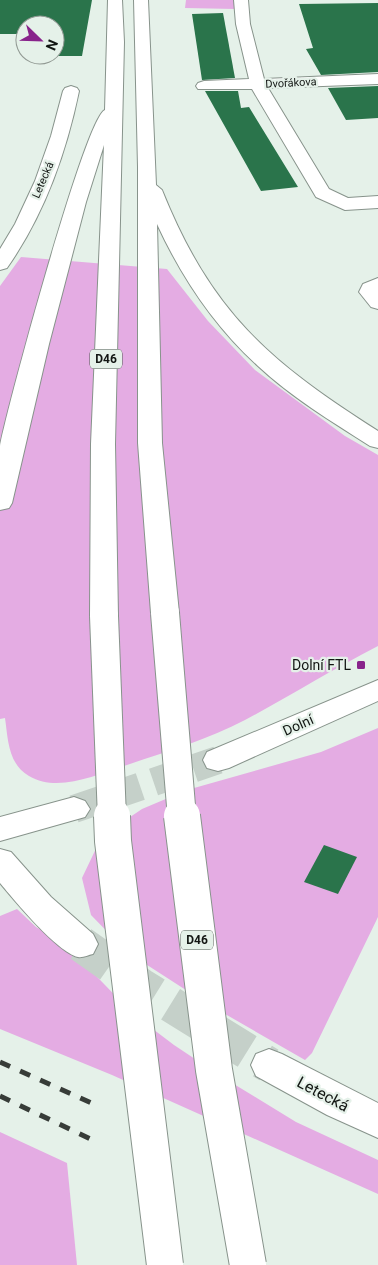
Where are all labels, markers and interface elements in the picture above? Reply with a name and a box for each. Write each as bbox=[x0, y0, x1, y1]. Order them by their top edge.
north arrow bbox=[15, 15, 65, 65]
text: N bbox=[43, 37, 61, 53]
street label: Dvořákova bbox=[265, 75, 317, 91]
street label: Letecká bbox=[29, 160, 57, 200]
road number: D46 bbox=[90, 349, 122, 368]
place label: Dolní FTL bbox=[292, 657, 351, 673]
marker: Dolní FTL bbox=[355, 659, 367, 671]
street label: Dolní bbox=[280, 711, 316, 739]
road number: D46 bbox=[181, 930, 213, 950]
street label: Letecká bbox=[294, 1072, 352, 1116]

